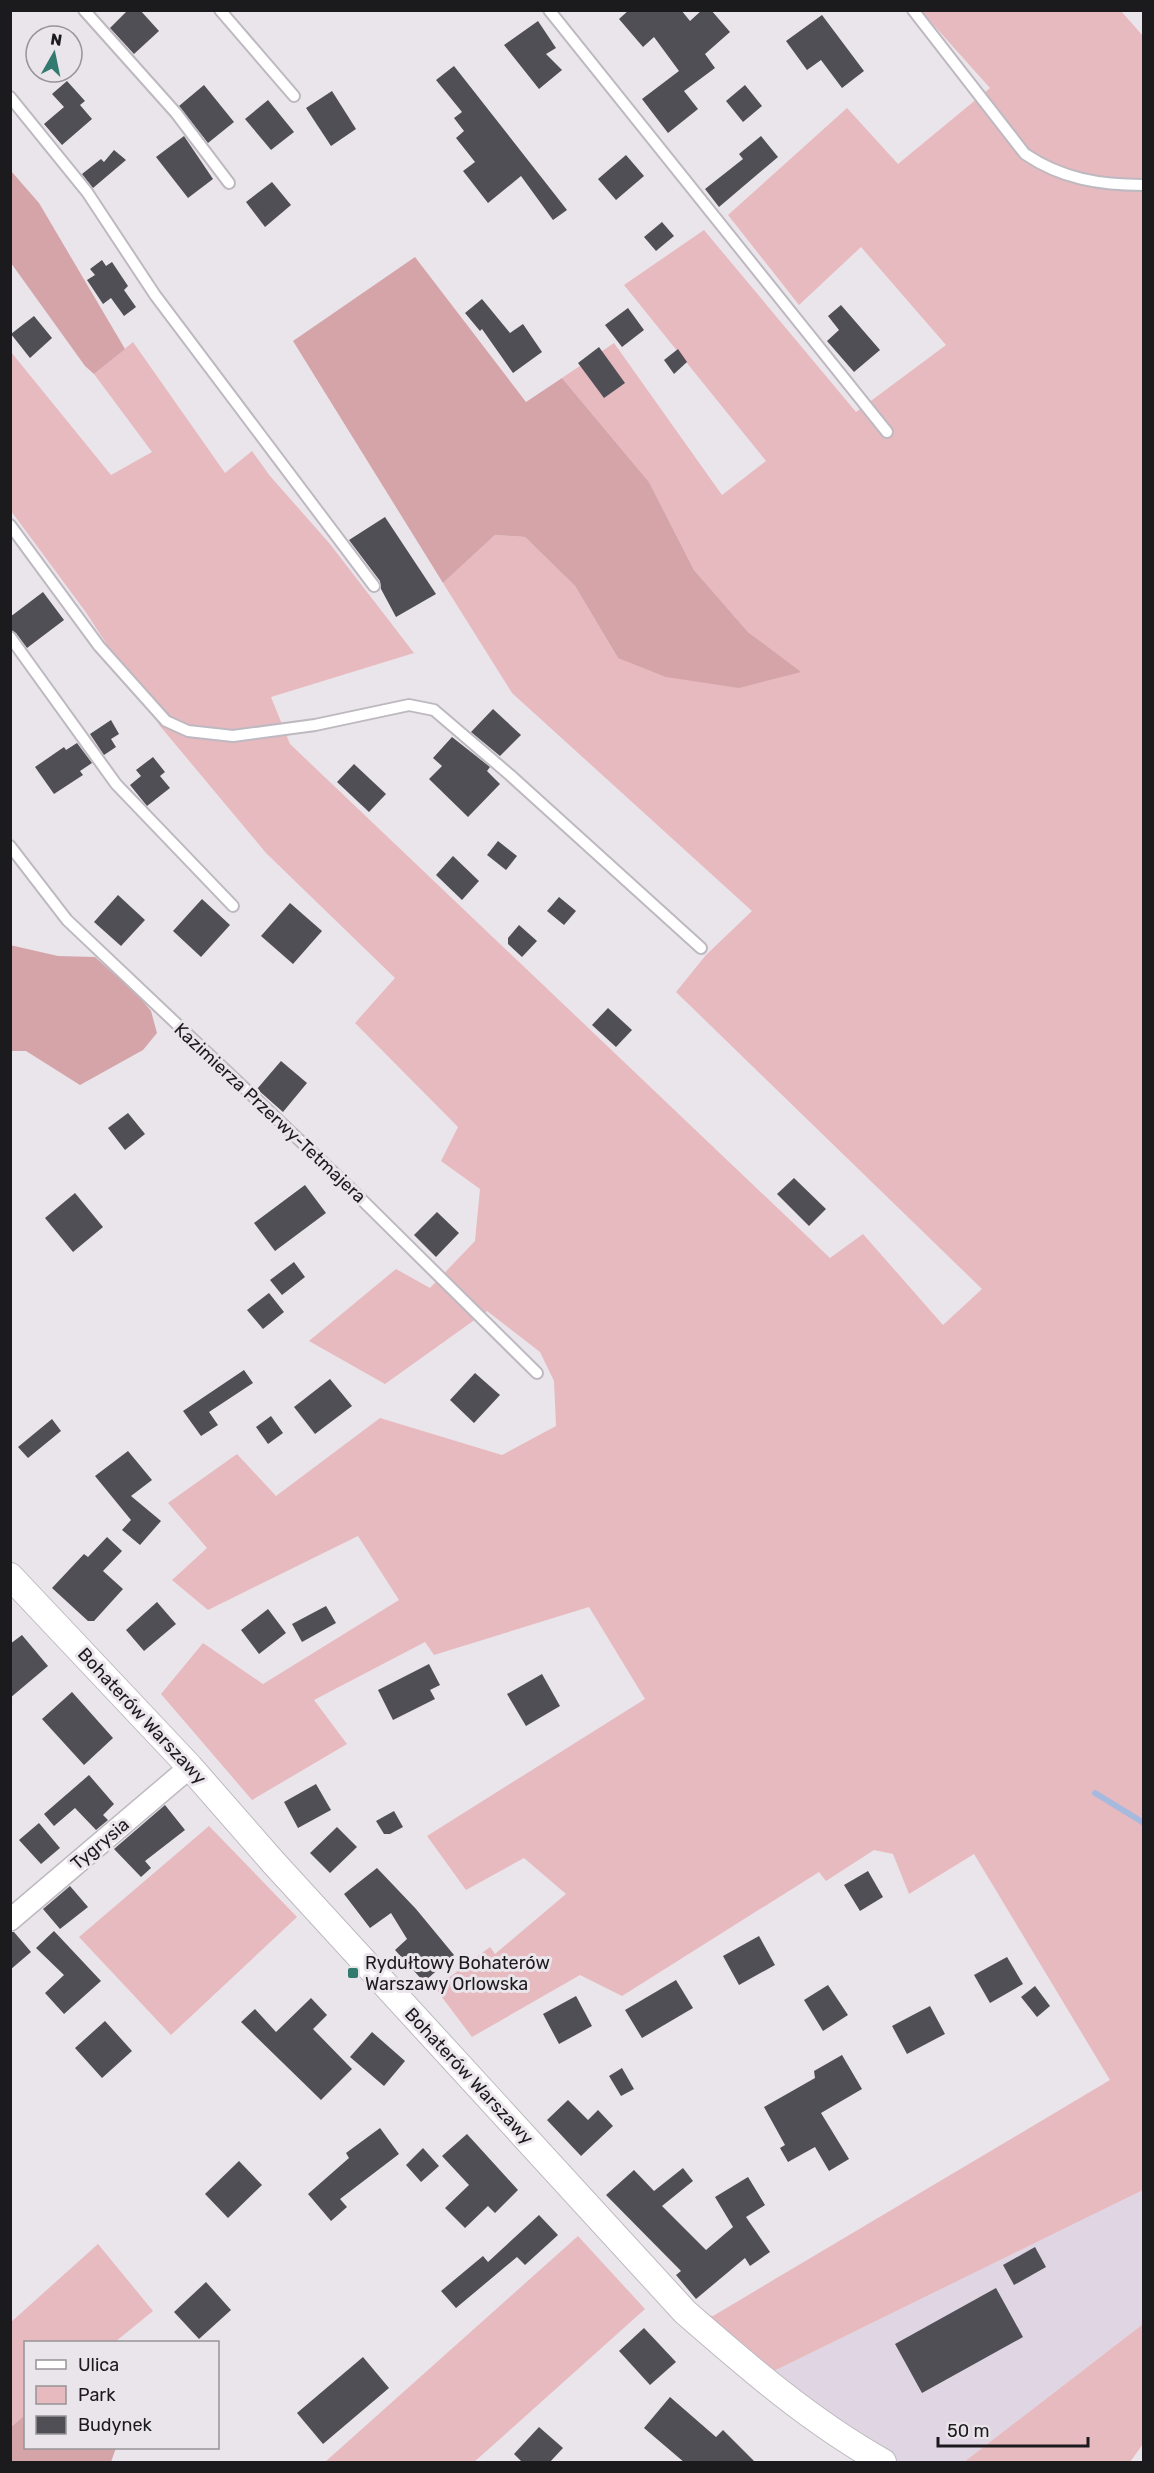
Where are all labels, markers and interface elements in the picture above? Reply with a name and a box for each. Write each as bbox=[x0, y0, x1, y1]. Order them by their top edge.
north arrow bbox=[24, 24, 84, 84]
text: N bbox=[49, 29, 63, 50]
street label: Kazimierza Przerwy-Tetmajera bbox=[170, 1018, 370, 1208]
street label: Bohaterów Warszawy bbox=[73, 1643, 211, 1789]
street label: Tygrysia bbox=[66, 1813, 134, 1875]
place label: Rydułtowy Bohaterów Warszawy Orlowska bbox=[365, 1952, 550, 1995]
marker: Rydułtowy Bohaterów Warszawy Orlowska bbox=[346, 1966, 360, 1980]
street label: Bohaterów Warszawy bbox=[400, 2003, 538, 2149]
legend bbox=[24, 2341, 219, 2449]
text: Ulica bbox=[78, 2354, 119, 2376]
text: Park bbox=[78, 2384, 116, 2406]
scale bar bbox=[938, 2410, 1088, 2448]
text: Budynek bbox=[78, 2414, 152, 2436]
text: 50 m bbox=[947, 2420, 990, 2442]

